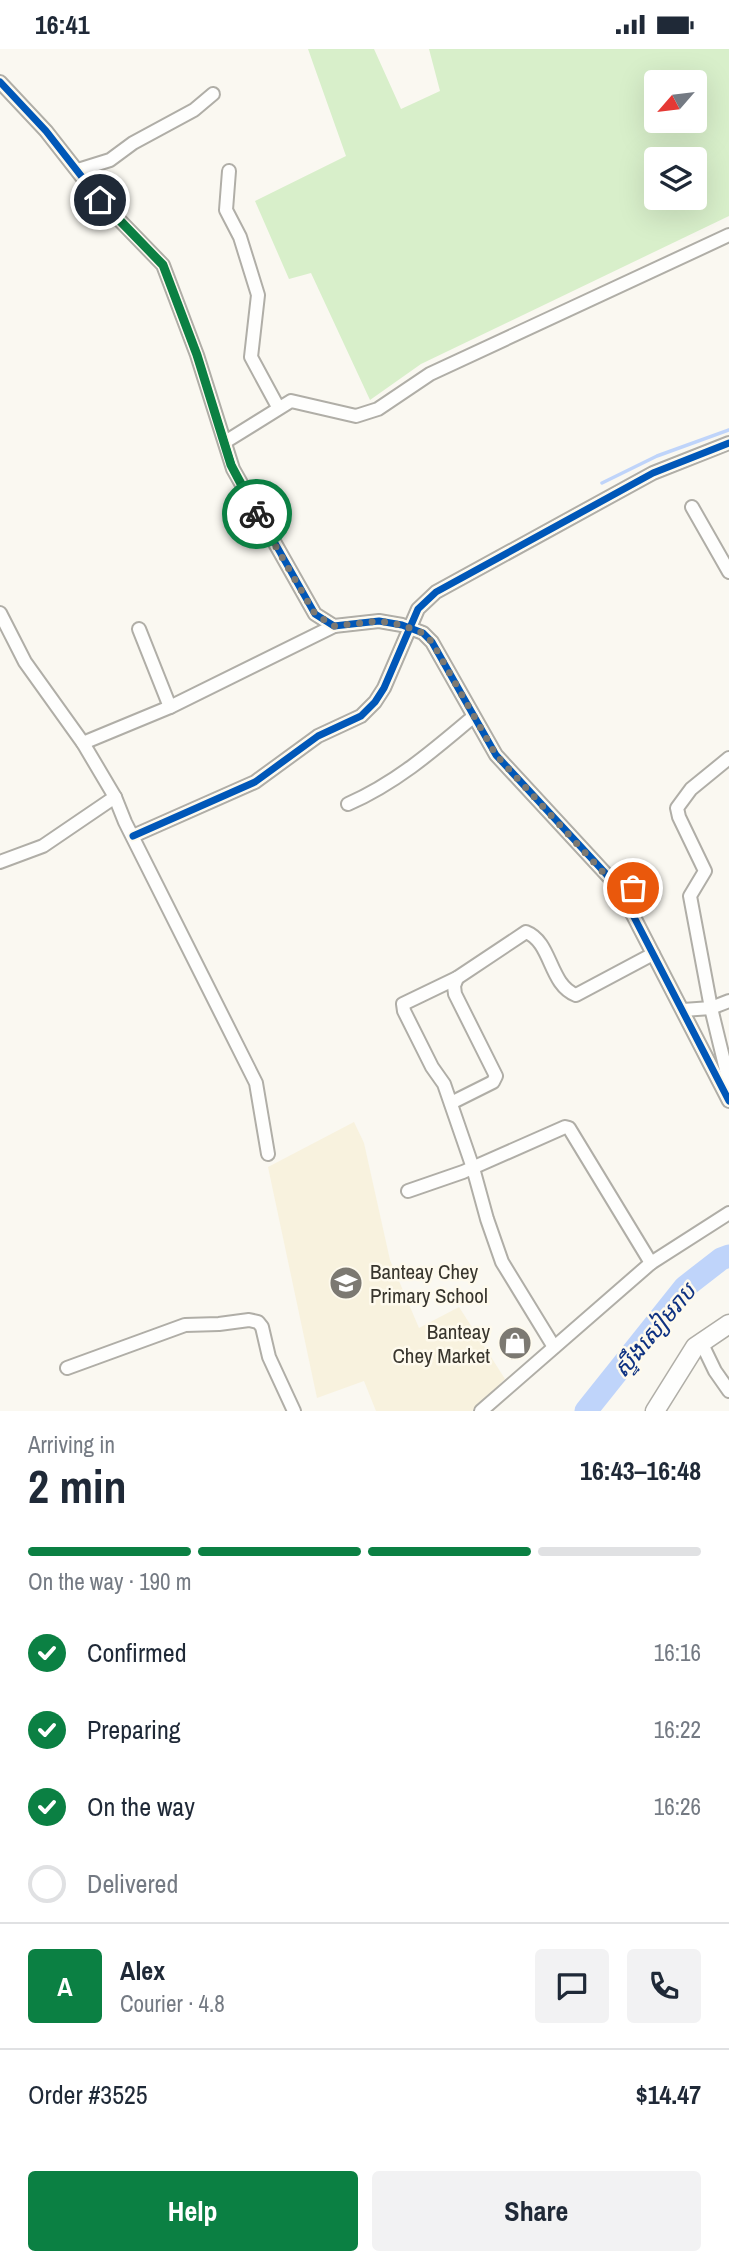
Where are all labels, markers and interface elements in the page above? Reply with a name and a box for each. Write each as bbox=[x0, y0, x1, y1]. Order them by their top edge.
text: 16:41 bbox=[35, 7, 90, 42]
north arrow bbox=[644, 70, 707, 133]
map controls bbox=[644, 70, 707, 210]
button: layers bbox=[644, 147, 707, 210]
pin bbox=[70, 170, 130, 230]
icon: home bbox=[81, 181, 119, 219]
courier bbox=[222, 479, 292, 549]
icon: bike bbox=[238, 495, 276, 533]
pin bbox=[603, 858, 663, 918]
icon: bag bbox=[614, 869, 652, 907]
place label: Banteay Chey Primary School bbox=[370, 1257, 488, 1310]
school or university icon: Banteay Chey Primary School bbox=[327, 1264, 365, 1302]
water label: ស្ទឹងសៀមរាប bbox=[606, 1275, 704, 1384]
place label: Banteay Chey Market bbox=[392, 1317, 490, 1370]
shop icon: Banteay Chey Market bbox=[496, 1324, 534, 1362]
text: Arriving in bbox=[28, 1429, 115, 1460]
text: 16:43–16:48 bbox=[580, 1453, 701, 1488]
text: 2 min bbox=[28, 1455, 127, 1517]
text: On the way · 190 m bbox=[28, 1566, 192, 1597]
icon: check bbox=[28, 1634, 66, 1672]
text: Confirmed bbox=[87, 1635, 187, 1670]
text: 16:16 bbox=[654, 1637, 701, 1668]
icon: check bbox=[28, 1711, 66, 1749]
text: Preparing bbox=[87, 1712, 181, 1747]
text: 16:22 bbox=[654, 1714, 701, 1745]
icon: check bbox=[28, 1788, 66, 1826]
text: On the way bbox=[87, 1789, 195, 1824]
text: 16:26 bbox=[654, 1791, 701, 1822]
text: Delivered bbox=[87, 1866, 178, 1901]
button: chat bbox=[535, 1949, 609, 2023]
button: phone bbox=[627, 1949, 701, 2023]
text: Alex bbox=[120, 1953, 165, 1988]
text: A bbox=[57, 1969, 73, 2004]
text: Courier · 4.8 bbox=[120, 1988, 225, 2019]
text: Order #3525 bbox=[28, 2077, 148, 2112]
text: $14.47 bbox=[636, 2077, 701, 2112]
button: Help bbox=[28, 2171, 358, 2251]
button: Share bbox=[372, 2171, 701, 2251]

